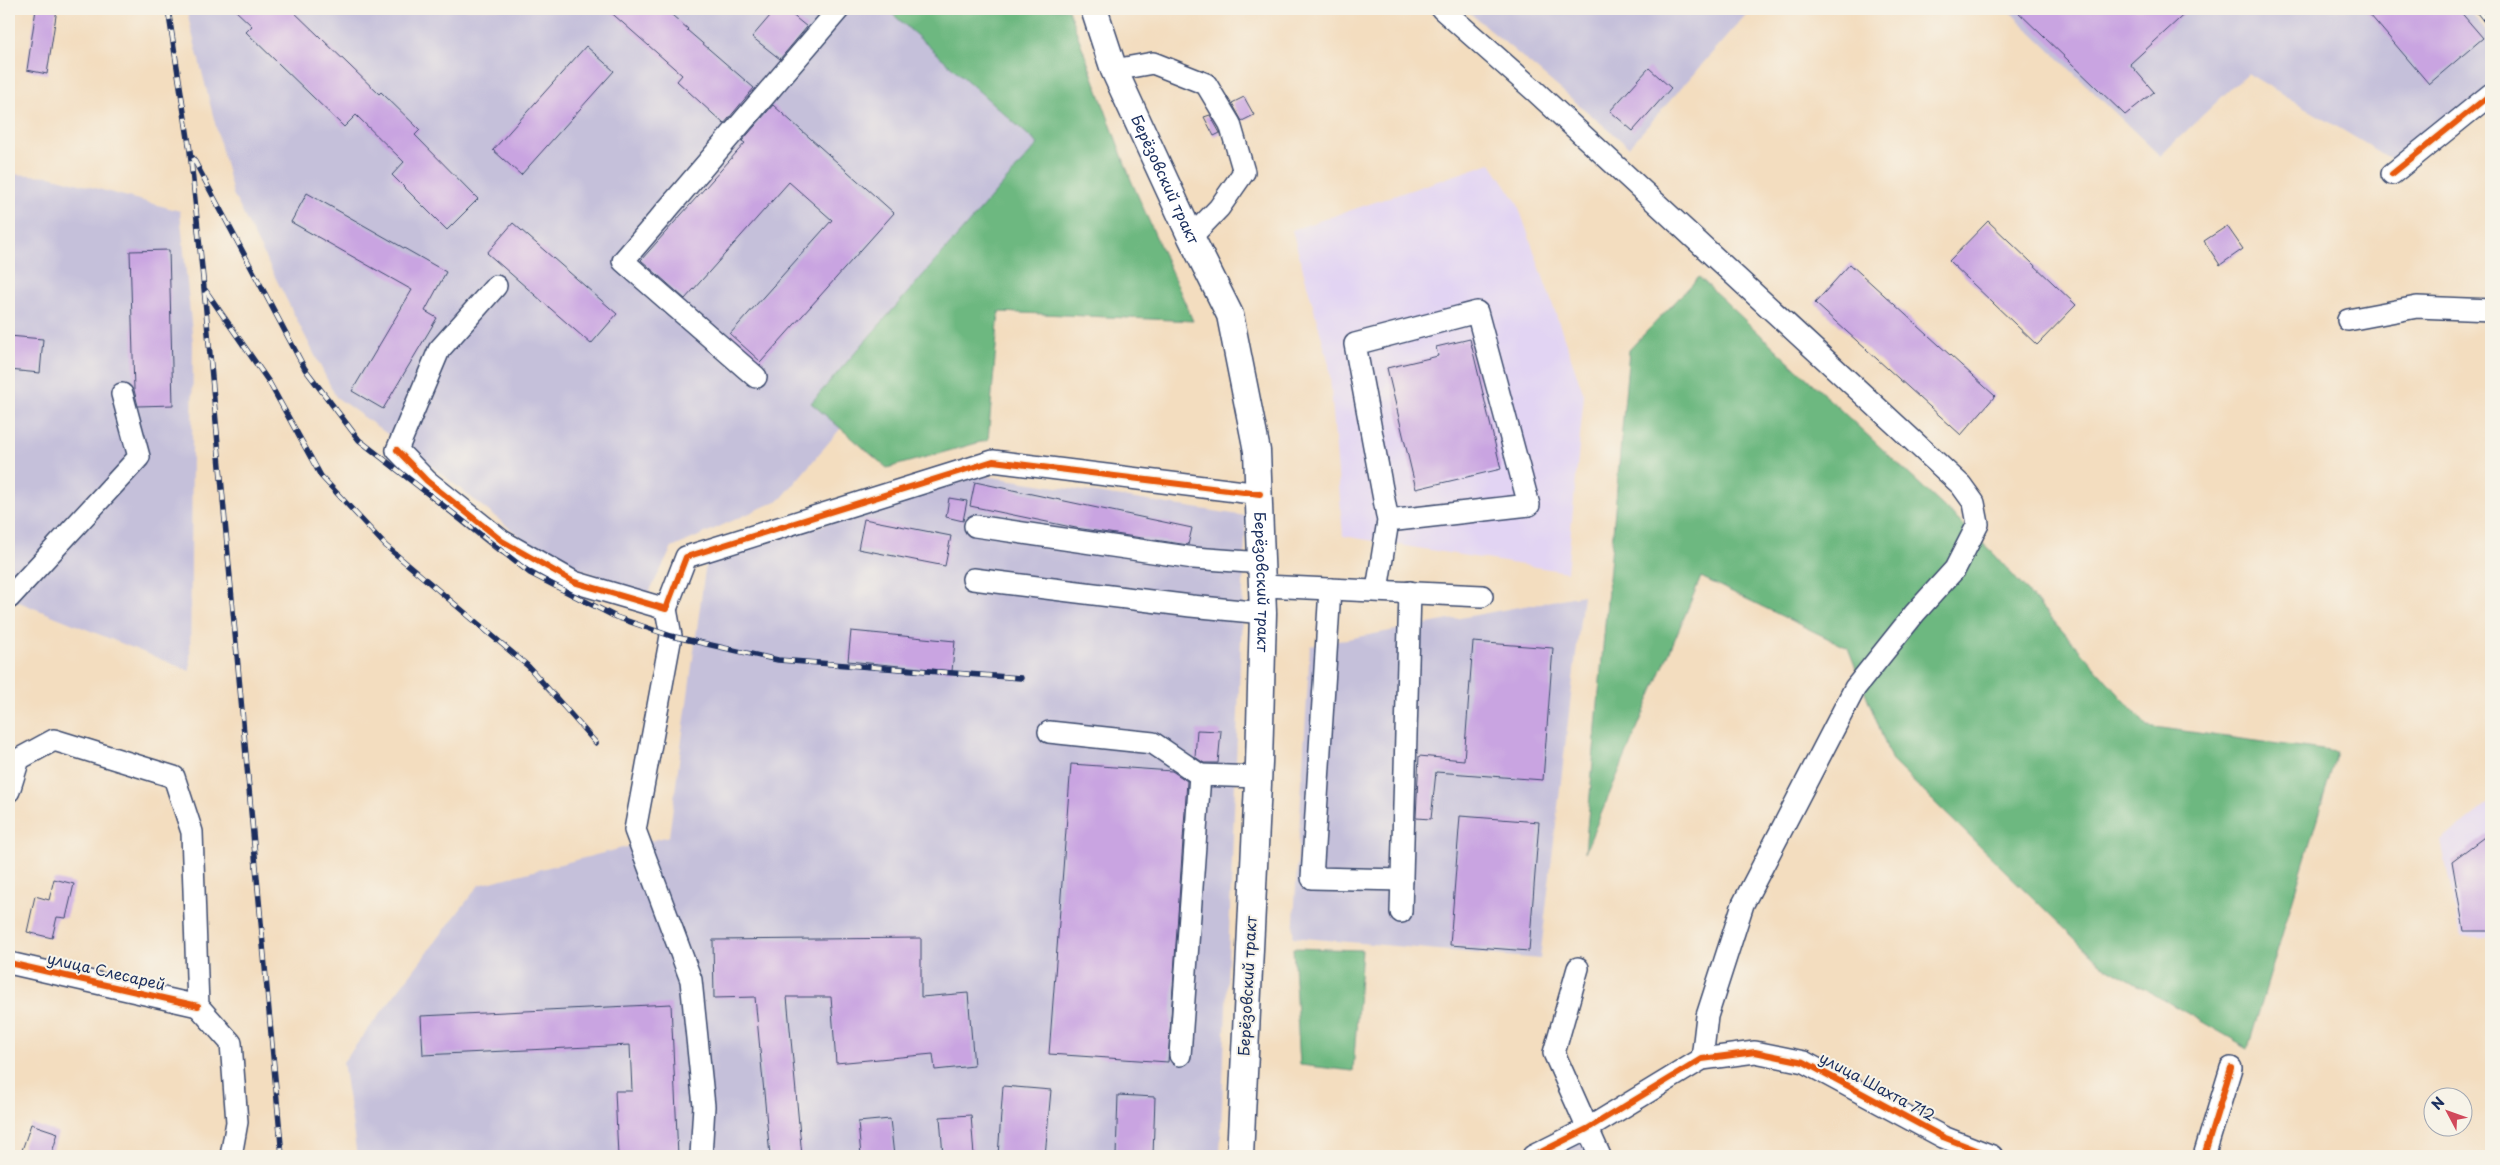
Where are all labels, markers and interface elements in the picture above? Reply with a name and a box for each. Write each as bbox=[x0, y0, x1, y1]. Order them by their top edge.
street label: Берёзовский тракт bbox=[1126, 111, 1206, 249]
street label: Берёзовский тракт bbox=[1249, 511, 1276, 653]
street label: Берёзовский тракт bbox=[1231, 915, 1262, 1056]
street label: улица Слесарей bbox=[45, 946, 168, 995]
street label: улица Шахта 712 bbox=[1816, 1045, 1940, 1126]
north arrow bbox=[2422, 1088, 2472, 1138]
text: N bbox=[2426, 1092, 2449, 1114]

